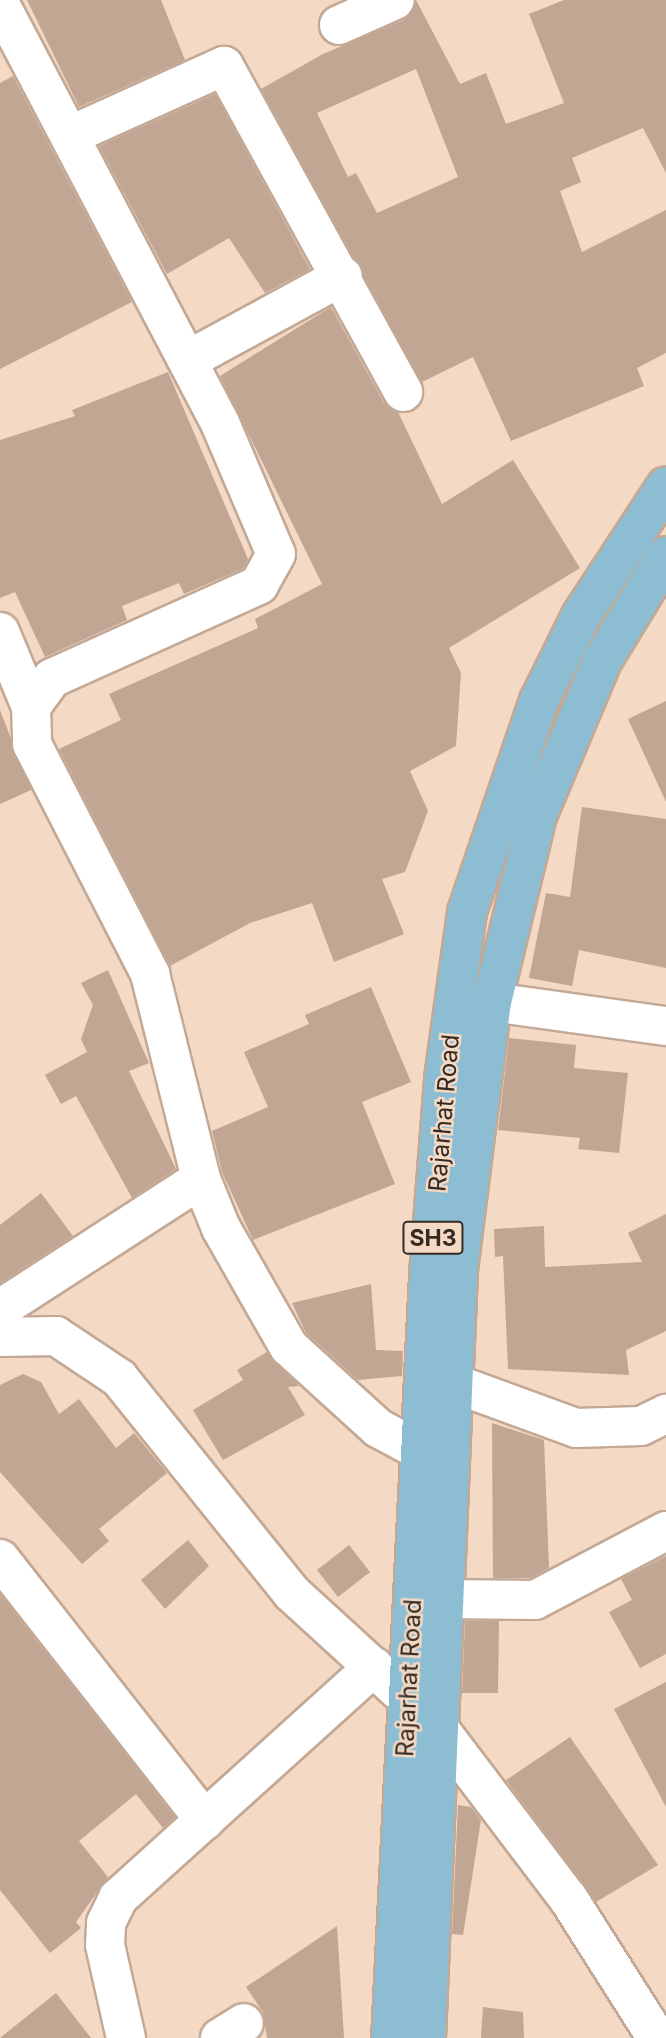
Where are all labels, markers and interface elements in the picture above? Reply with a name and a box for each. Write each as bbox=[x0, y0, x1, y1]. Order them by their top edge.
street label: Rajarhat Road bbox=[423, 1033, 465, 1193]
road number: SH3 bbox=[402, 1218, 464, 1258]
street label: Rajarhat Road bbox=[390, 1599, 428, 1757]

